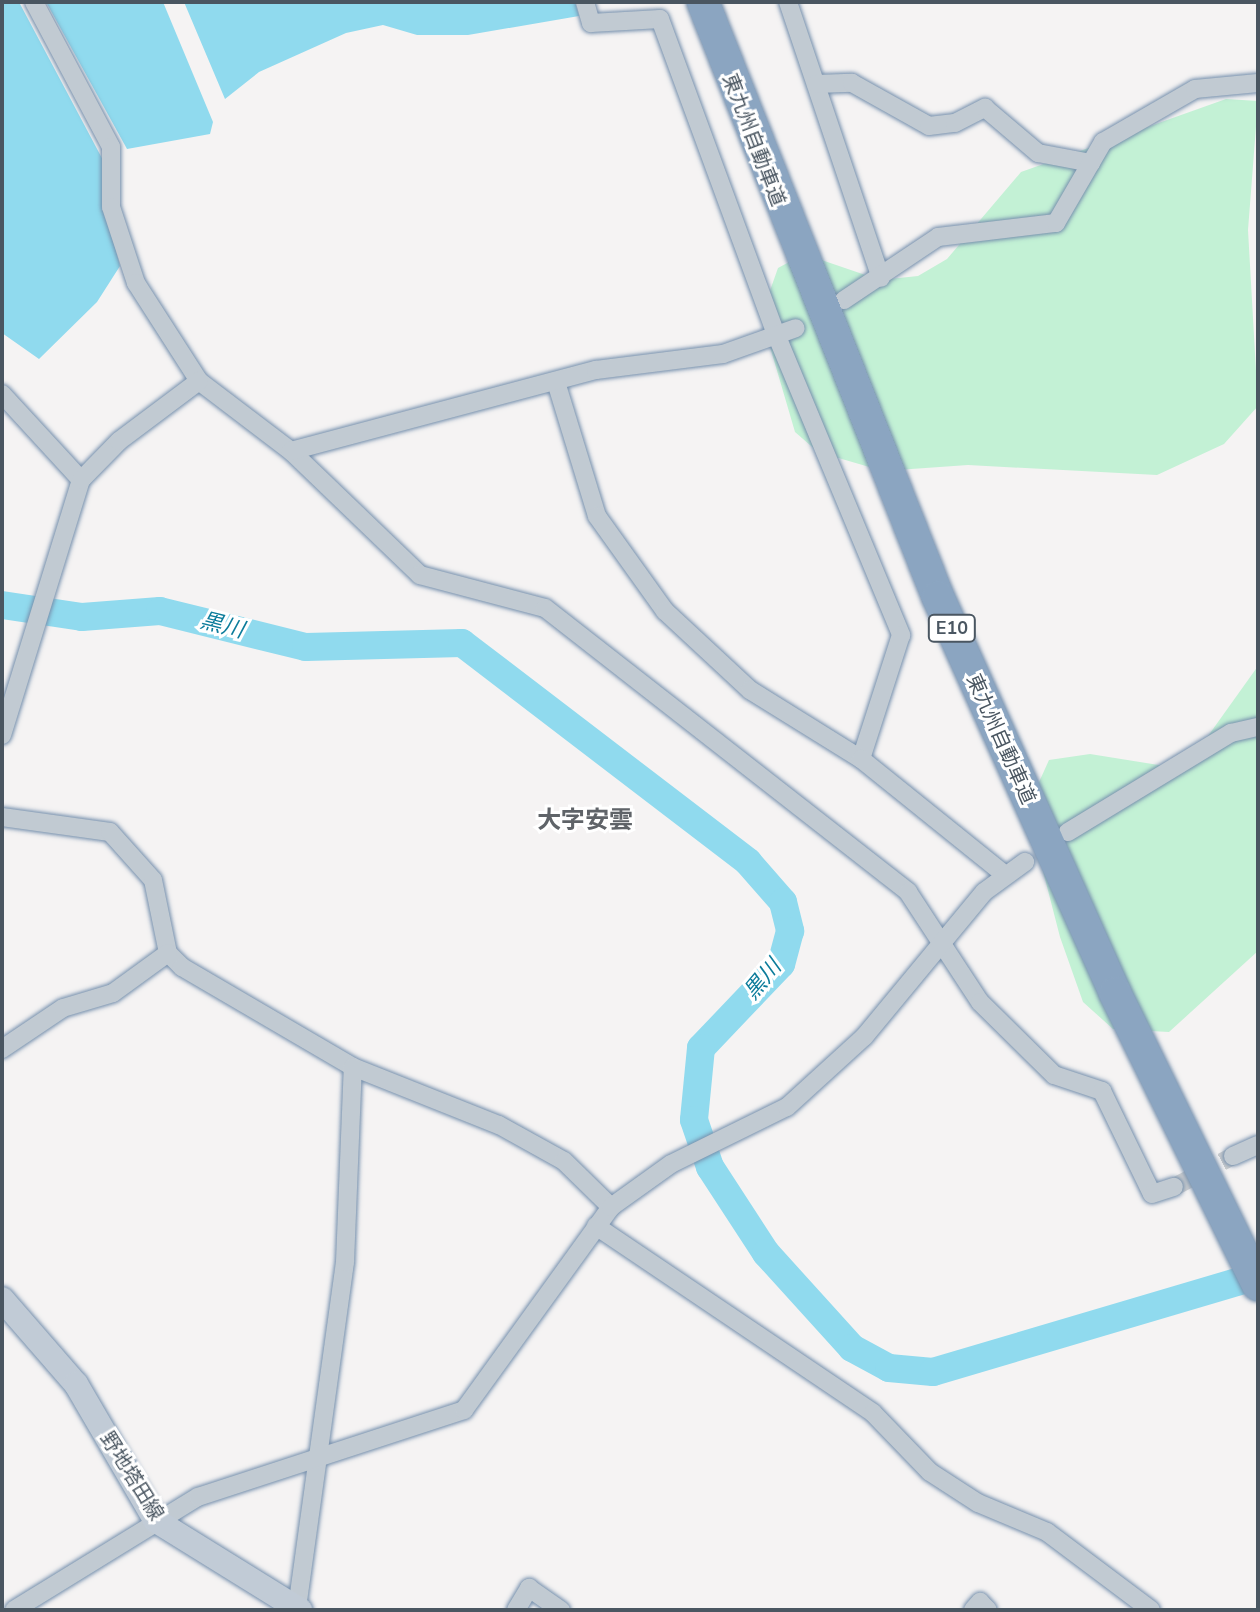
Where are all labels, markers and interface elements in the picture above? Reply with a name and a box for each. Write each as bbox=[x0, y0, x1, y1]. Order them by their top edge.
street label: 東九州自動車道 bbox=[718, 70, 790, 210]
water label: 黒川 bbox=[197, 608, 247, 644]
road number: E10 bbox=[926, 614, 978, 642]
street label: 東九州自動車道 bbox=[962, 670, 1040, 808]
district label: 大字安雲 bbox=[537, 807, 633, 835]
water label: 黒川 bbox=[739, 955, 787, 1005]
street label: 野地塔田線 bbox=[95, 1427, 169, 1525]

